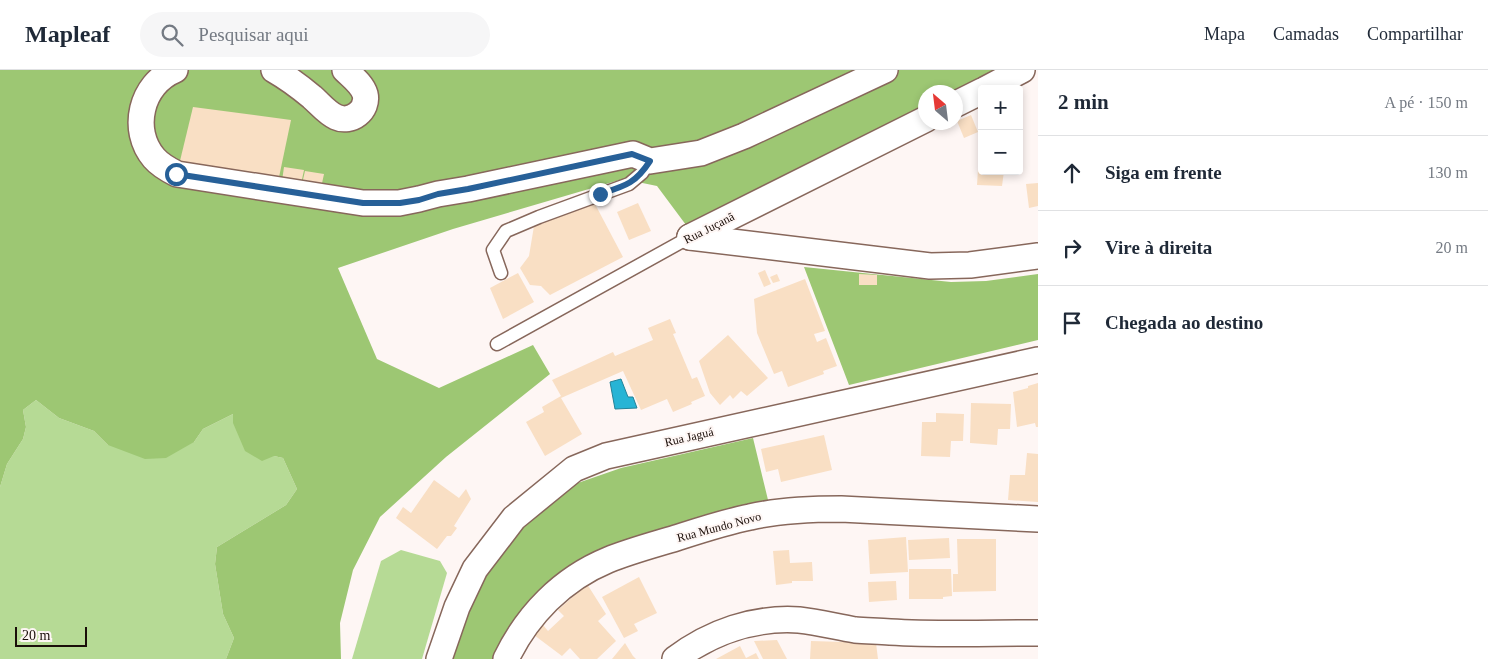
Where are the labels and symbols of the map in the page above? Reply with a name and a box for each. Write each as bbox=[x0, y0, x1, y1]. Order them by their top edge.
north arrow bbox=[918, 85, 963, 130]
route start bbox=[165, 163, 188, 186]
route end bbox=[589, 183, 612, 206]
street label: Rua Juçanã bbox=[681, 209, 737, 247]
street label: Rua Jaguá bbox=[663, 424, 715, 449]
street label: Rua Mundo Novo bbox=[675, 509, 763, 545]
scale bar bbox=[15, 624, 88, 647]

